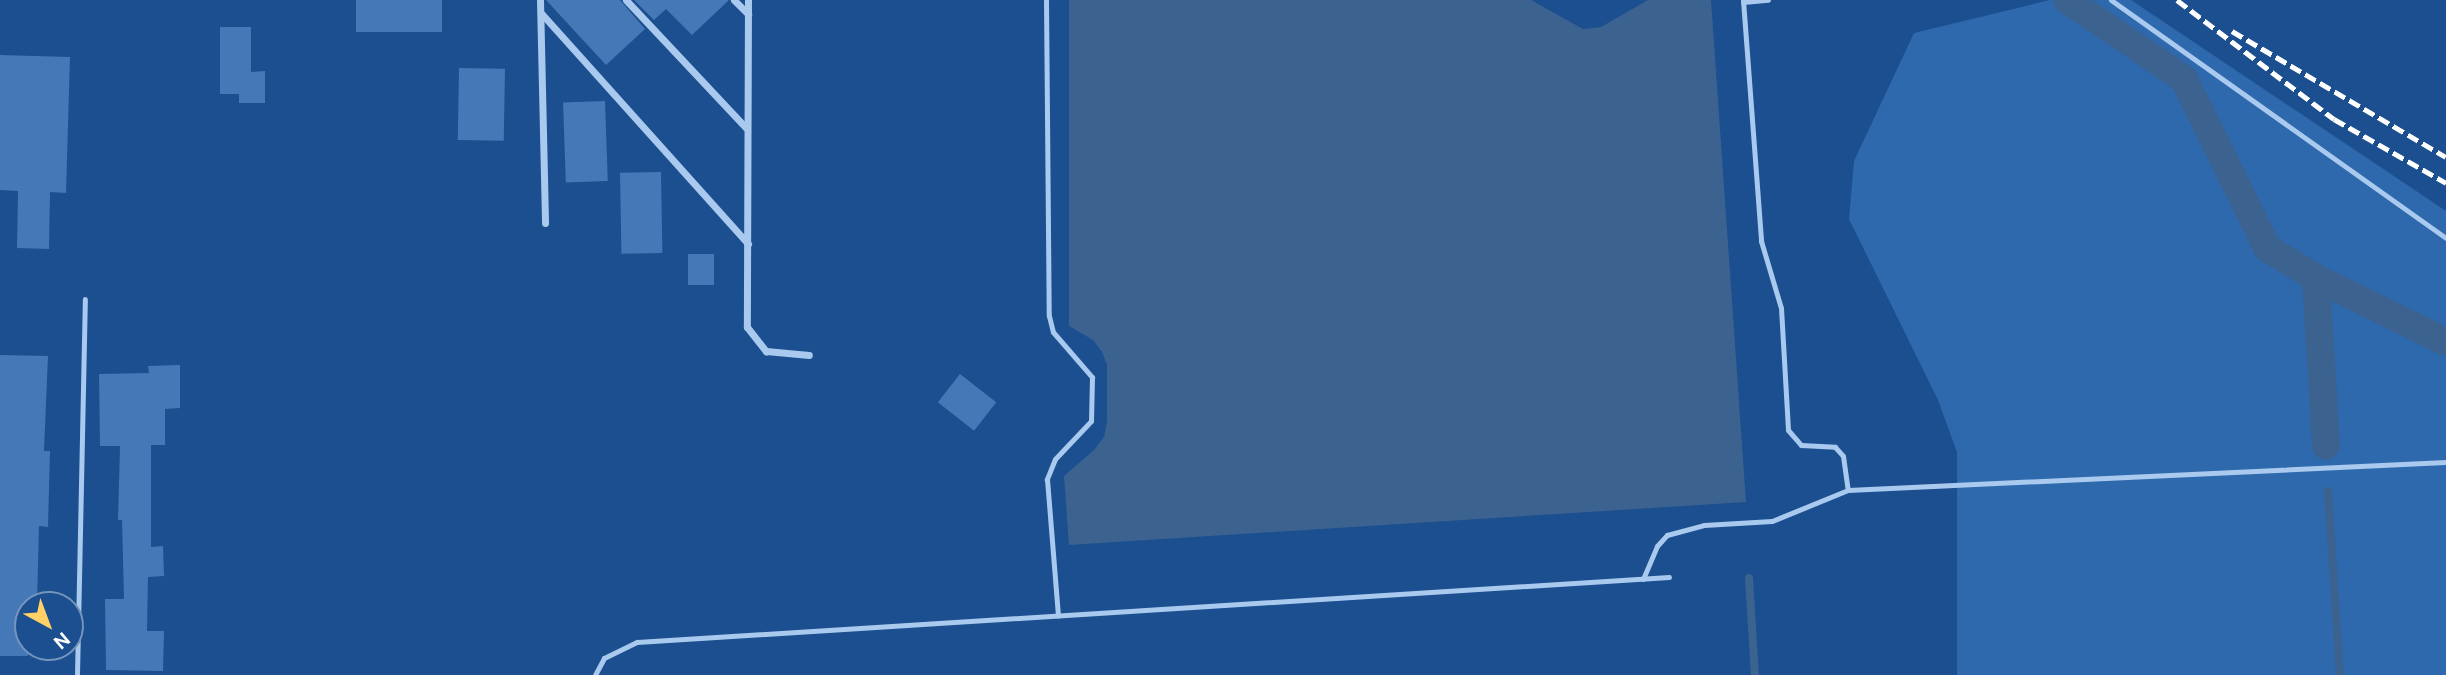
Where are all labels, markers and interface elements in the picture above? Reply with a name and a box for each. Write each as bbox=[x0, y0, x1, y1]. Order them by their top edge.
north arrow bbox=[14, 591, 84, 661]
text: N bbox=[48, 627, 75, 655]

